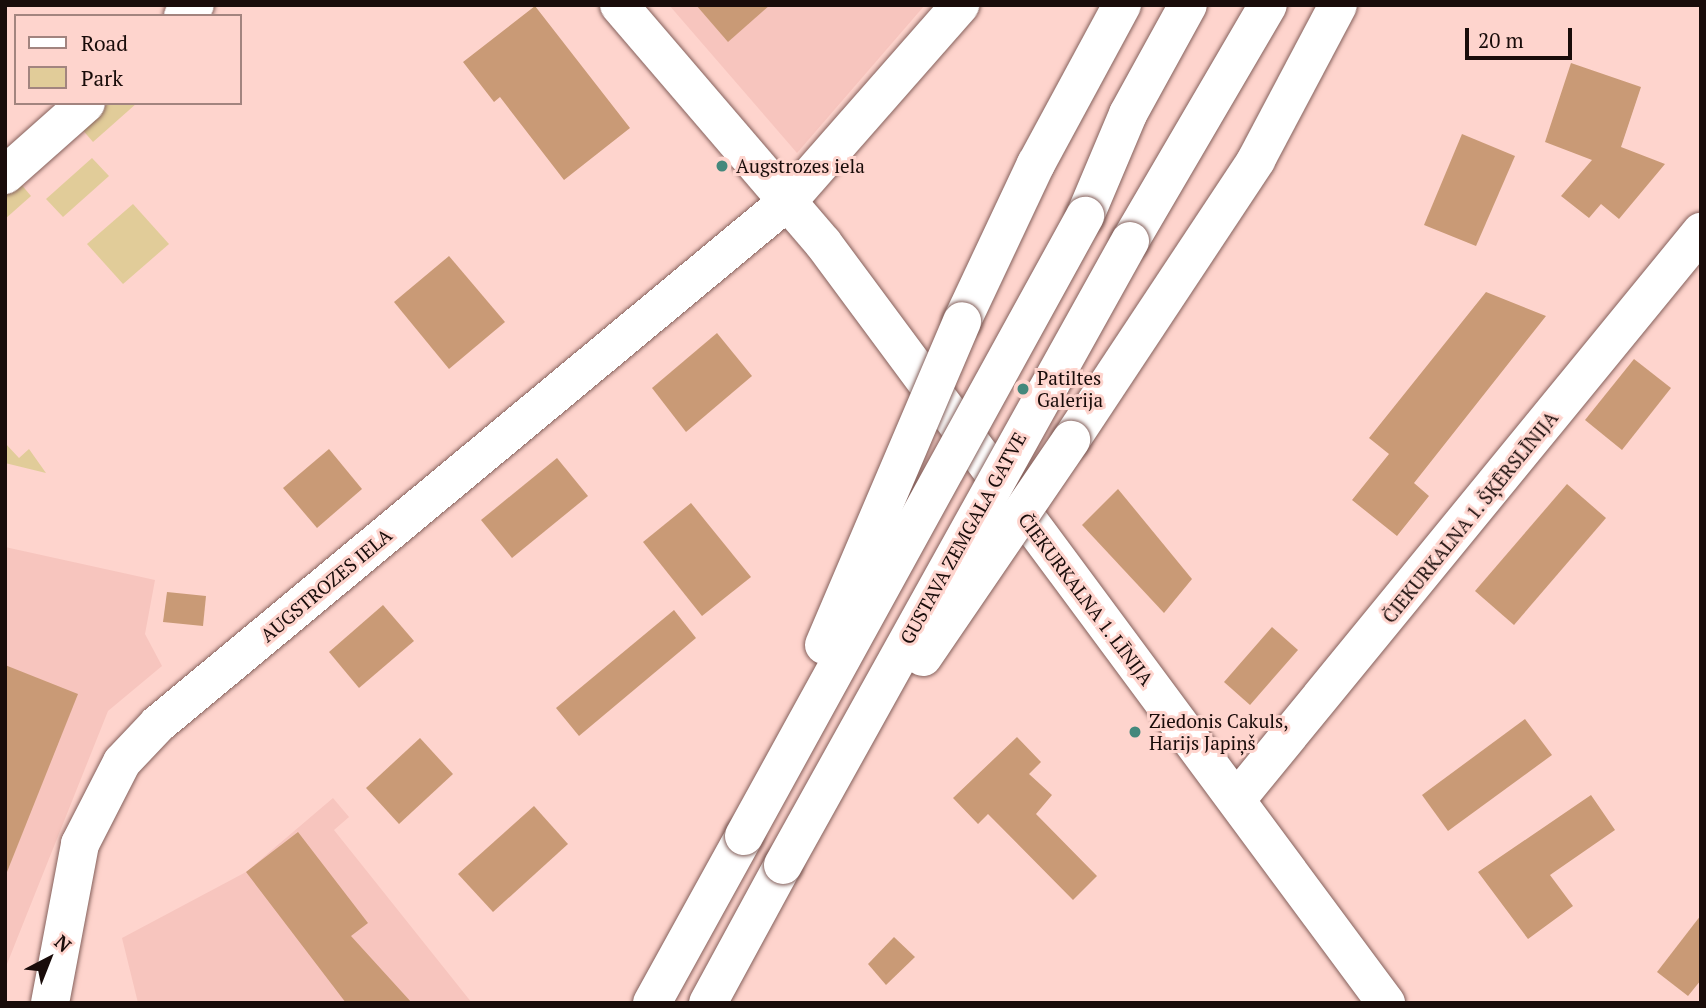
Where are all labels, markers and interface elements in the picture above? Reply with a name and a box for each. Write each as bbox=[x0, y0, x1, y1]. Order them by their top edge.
legend bbox=[14, 14, 242, 105]
scale bar bbox=[1468, 14, 1575, 58]
text: 20 m bbox=[1478, 26, 1524, 54]
text: Road bbox=[81, 29, 128, 57]
text: Park bbox=[81, 64, 123, 92]
place label: Augstrozes iela bbox=[736, 155, 865, 177]
marker: Augstrozes iela bbox=[714, 158, 730, 174]
place label: Patiltes Galerija bbox=[1037, 367, 1103, 411]
marker: Patiltes Galerija bbox=[1015, 381, 1031, 397]
street label: ČIEKURKALNA 1. ŠĶĒRSLĪNIJA bbox=[1377, 406, 1563, 628]
street label: GUSTAVA ZEMGALA GATVE bbox=[895, 428, 1031, 648]
street label: ČIEKURKALNA 1. LĪNIJA bbox=[1013, 508, 1159, 690]
street label: AUGSTROZES IELA bbox=[256, 523, 396, 647]
place label: Ziedonis Cakuls, Harijs Japiņš bbox=[1149, 710, 1289, 754]
marker: Ziedonis Cakuls, Harijs Japiņš bbox=[1127, 724, 1143, 740]
north arrow bbox=[14, 924, 84, 994]
text: N bbox=[50, 929, 77, 957]

